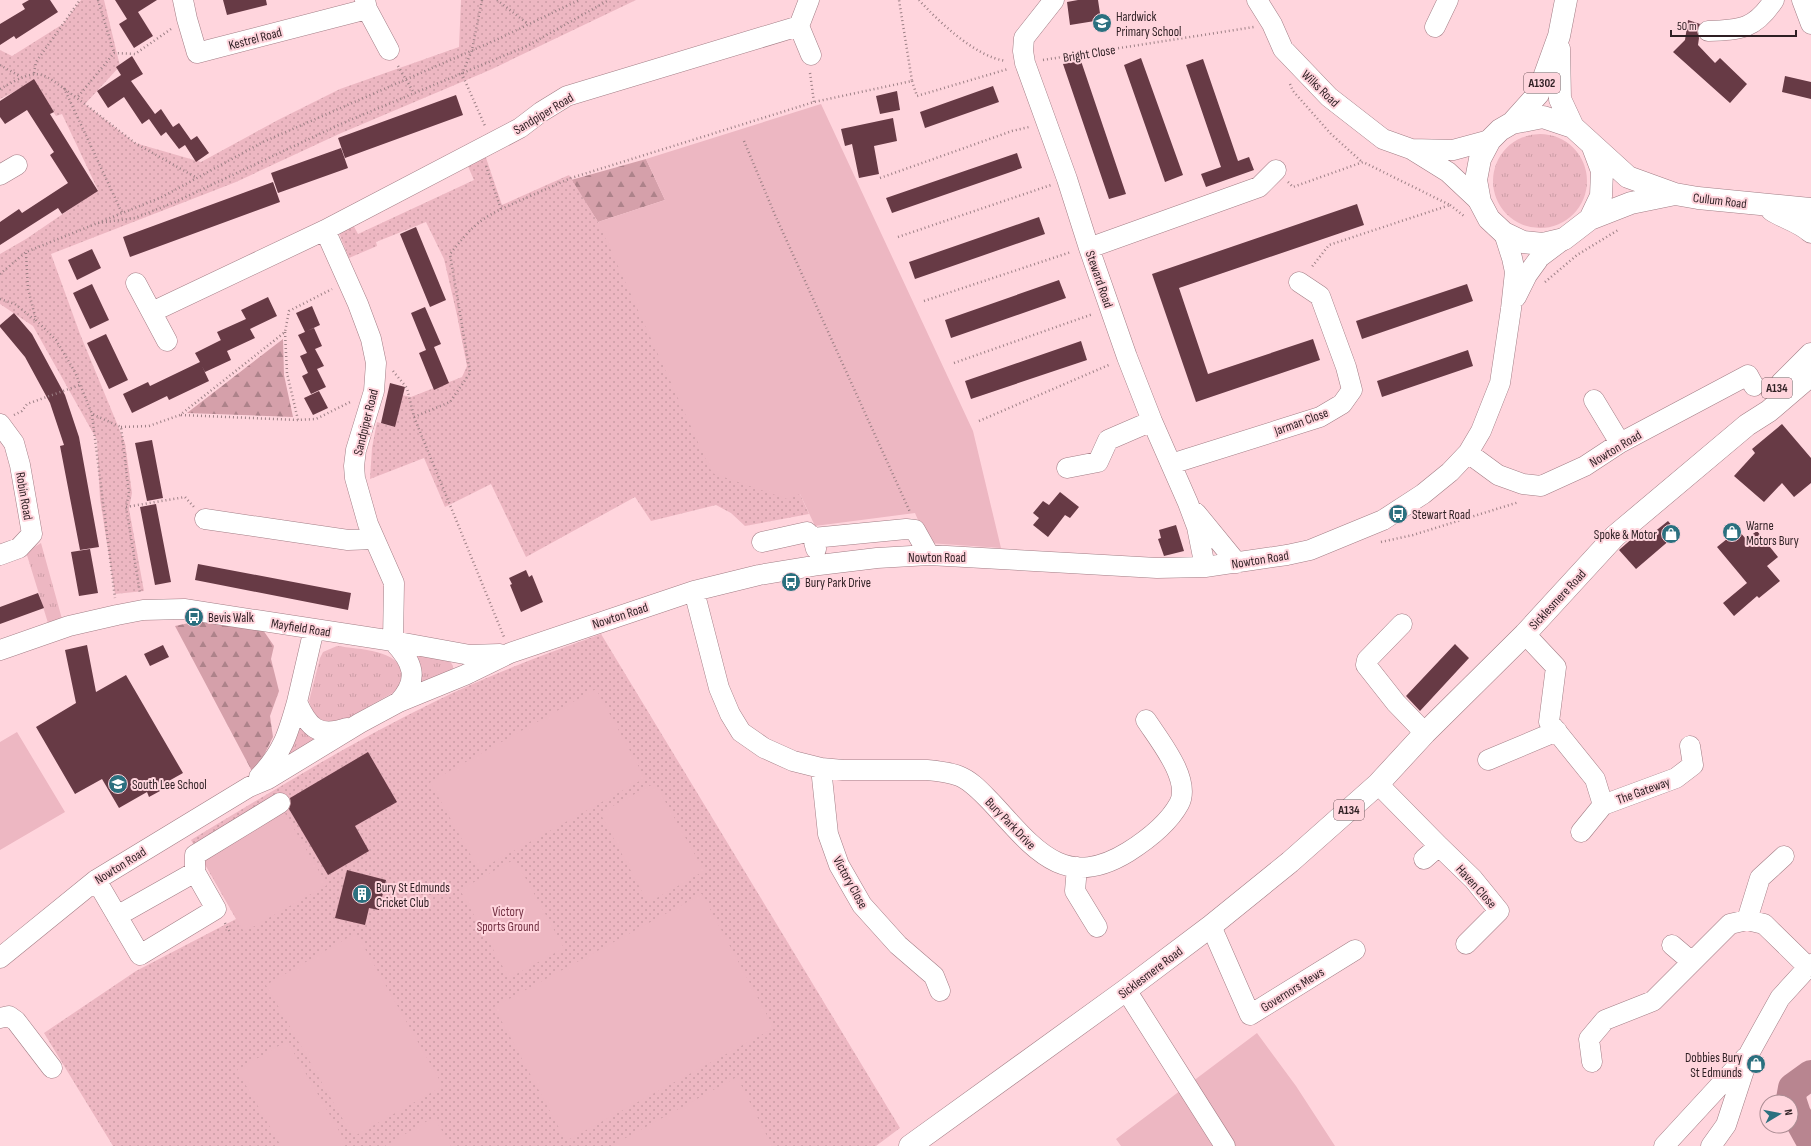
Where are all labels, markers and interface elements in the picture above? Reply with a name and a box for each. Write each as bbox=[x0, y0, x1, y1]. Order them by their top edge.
place label: Hardwick Primary School bbox=[1116, 9, 1181, 40]
school or university icon: Hardwick Primary School bbox=[1091, 12, 1113, 34]
scale bar bbox=[1671, 12, 1796, 38]
text: 50 m bbox=[1677, 19, 1697, 34]
street label: Kestrel Road bbox=[227, 24, 284, 54]
street label: Bright Close bbox=[1062, 42, 1116, 66]
street label: Wilks Road bbox=[1298, 67, 1343, 111]
road number: A1302 bbox=[1524, 73, 1560, 93]
street label: Sandpiper Road bbox=[510, 90, 577, 138]
street label: Cullum Road bbox=[1692, 190, 1748, 212]
street label: Steward Road bbox=[1082, 249, 1116, 310]
road number: A134 bbox=[1762, 378, 1792, 398]
street label: Sandpiper Road bbox=[350, 388, 382, 457]
street label: Jarman Close bbox=[1271, 405, 1331, 439]
street label: Nowton Road bbox=[1587, 427, 1644, 471]
street label: Robin Road bbox=[12, 471, 36, 521]
bus stop icon: Stewart Road bbox=[1387, 503, 1409, 525]
place label: Stewart Road bbox=[1412, 507, 1470, 523]
place label: Warne Motors Bury bbox=[1746, 518, 1799, 549]
shop icon: Warne Motors Bury bbox=[1721, 521, 1743, 543]
shop icon: Spoke & Motor bbox=[1660, 523, 1682, 545]
place label: Spoke & Motor bbox=[1594, 527, 1657, 543]
street label: Nowton Road bbox=[1230, 548, 1290, 572]
street label: Nowton Road bbox=[908, 550, 966, 566]
street label: Sicklesmere Road bbox=[1526, 566, 1590, 633]
bus stop icon: Bury Park Drive bbox=[780, 571, 802, 593]
place label: Bury Park Drive bbox=[805, 575, 871, 591]
street label: Nowton Road bbox=[590, 599, 650, 632]
bus stop icon: Bevis Walk bbox=[183, 606, 205, 628]
place label: Bevis Walk bbox=[208, 610, 254, 626]
street label: Mayfield Road bbox=[270, 615, 332, 641]
school or university icon: South Lee School bbox=[107, 773, 129, 795]
street label: The Gateway bbox=[1615, 774, 1672, 808]
place label: South Lee School bbox=[132, 777, 207, 793]
street label: Bury Park Drive bbox=[982, 794, 1039, 853]
road number: A134 bbox=[1334, 800, 1364, 820]
street label: Nowton Road bbox=[92, 844, 149, 888]
street label: Victory Close bbox=[829, 853, 871, 912]
street label: Haven Close bbox=[1452, 862, 1500, 912]
place label: Bury St Edmunds Cricket Club bbox=[376, 880, 450, 911]
building icon: Bury St Edmunds Cricket Club bbox=[351, 883, 373, 905]
park label: Victory Sports Ground bbox=[477, 904, 539, 935]
street label: Sicklesmere Road bbox=[1115, 943, 1186, 1002]
street label: Governors Mews bbox=[1258, 964, 1327, 1016]
place label: Dobbies Bury St Edmunds bbox=[1685, 1050, 1742, 1081]
shop icon: Dobbies Bury St Edmunds bbox=[1745, 1053, 1767, 1075]
north arrow bbox=[1759, 1094, 1799, 1134]
text: N bbox=[1781, 1108, 1795, 1116]

